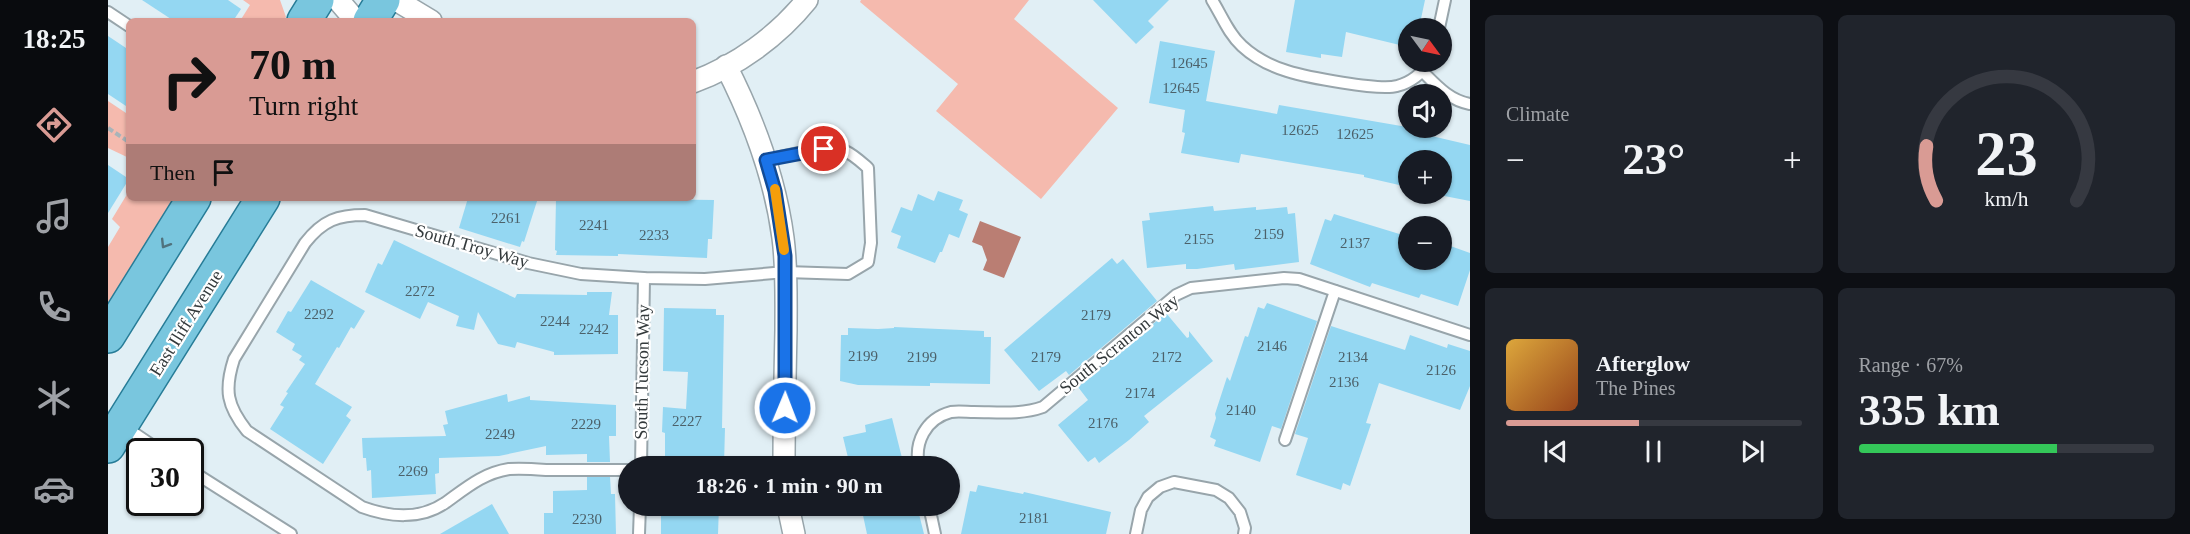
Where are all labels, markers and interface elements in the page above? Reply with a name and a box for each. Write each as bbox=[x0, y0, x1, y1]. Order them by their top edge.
north arrow bbox=[1398, 18, 1452, 72]
map controls bbox=[1398, 18, 1452, 270]
text: 18:25 bbox=[23, 24, 86, 54]
icon: right bbox=[150, 42, 228, 120]
text: 70 m bbox=[249, 42, 337, 88]
house number: 12645 bbox=[1170, 55, 1208, 71]
house number: 12645 bbox=[1162, 80, 1200, 96]
button: sound bbox=[1398, 84, 1452, 138]
text: Turn right bbox=[249, 91, 358, 121]
text: Climate bbox=[1506, 103, 1569, 125]
icon: directions bbox=[33, 104, 75, 146]
text: 23 bbox=[1975, 119, 2037, 188]
house number: 12625 bbox=[1281, 122, 1319, 138]
pin bbox=[798, 123, 849, 174]
house number: 12625 bbox=[1336, 126, 1374, 142]
icon: arrive bbox=[807, 132, 840, 165]
text: 23° bbox=[1622, 134, 1685, 184]
text: − bbox=[1506, 142, 1525, 178]
text: + bbox=[1783, 142, 1802, 178]
button: + bbox=[1398, 150, 1452, 204]
icon: arrive bbox=[207, 156, 240, 189]
text: Then bbox=[150, 160, 195, 185]
text: km/h bbox=[1984, 187, 2029, 211]
icon: music bbox=[33, 195, 75, 237]
house number: 2261 bbox=[491, 210, 521, 226]
button: − bbox=[1398, 216, 1452, 270]
house number: 2241 bbox=[579, 217, 609, 233]
street label: South Troy Way bbox=[413, 220, 531, 272]
house number: 2159 bbox=[1254, 226, 1284, 242]
house number: 2233 bbox=[639, 227, 669, 243]
house number: 2155 bbox=[1184, 231, 1214, 247]
house number: 2137 bbox=[1340, 235, 1371, 251]
one-way arrow bbox=[161, 238, 173, 248]
street label: East Iliff Avenue bbox=[145, 266, 227, 380]
house number: 2272 bbox=[405, 283, 435, 299]
icon: phone bbox=[33, 286, 75, 328]
street label: South Scranton Way bbox=[1056, 290, 1182, 398]
street label: South Tucson Way bbox=[631, 304, 653, 440]
house number: 2292 bbox=[304, 306, 334, 322]
house number: 2179 bbox=[1081, 307, 1111, 323]
house number: 2244 bbox=[540, 313, 571, 329]
house number: 2242 bbox=[579, 321, 609, 337]
house number: 2146 bbox=[1257, 338, 1288, 354]
house number: 2199 bbox=[848, 348, 878, 364]
house number: 2199 bbox=[907, 349, 937, 365]
house number: 2179 bbox=[1031, 349, 1061, 365]
house number: 2172 bbox=[1152, 349, 1182, 365]
house number: 2134 bbox=[1338, 349, 1369, 365]
text: Afterglow bbox=[1596, 351, 1690, 376]
text: Range · 67% bbox=[1859, 354, 1963, 376]
house number: 2126 bbox=[1426, 362, 1457, 378]
house number: 2136 bbox=[1329, 374, 1360, 390]
position arrow bbox=[753, 376, 817, 440]
icon: climate bbox=[33, 377, 75, 419]
text: The Pines bbox=[1596, 377, 1675, 399]
house number: 2174 bbox=[1125, 385, 1156, 401]
text: 335 km bbox=[1859, 385, 2000, 435]
house number: 2140 bbox=[1226, 402, 1256, 418]
house number: 2227 bbox=[672, 413, 703, 429]
house number: 2176 bbox=[1088, 415, 1119, 431]
house number: 2229 bbox=[571, 416, 601, 432]
house number: 2249 bbox=[485, 426, 515, 442]
icon: previous bbox=[1539, 435, 1572, 468]
icon: pause bbox=[1637, 435, 1670, 468]
icon: next bbox=[1736, 435, 1769, 468]
speed limit sign: 30 bbox=[126, 438, 204, 516]
house number: 2269 bbox=[398, 463, 428, 479]
icon: car bbox=[33, 468, 75, 510]
text: 18:26 · 1 min · 90 m bbox=[696, 473, 883, 498]
house number: 2181 bbox=[1019, 510, 1049, 526]
house number: 2230 bbox=[572, 511, 602, 527]

